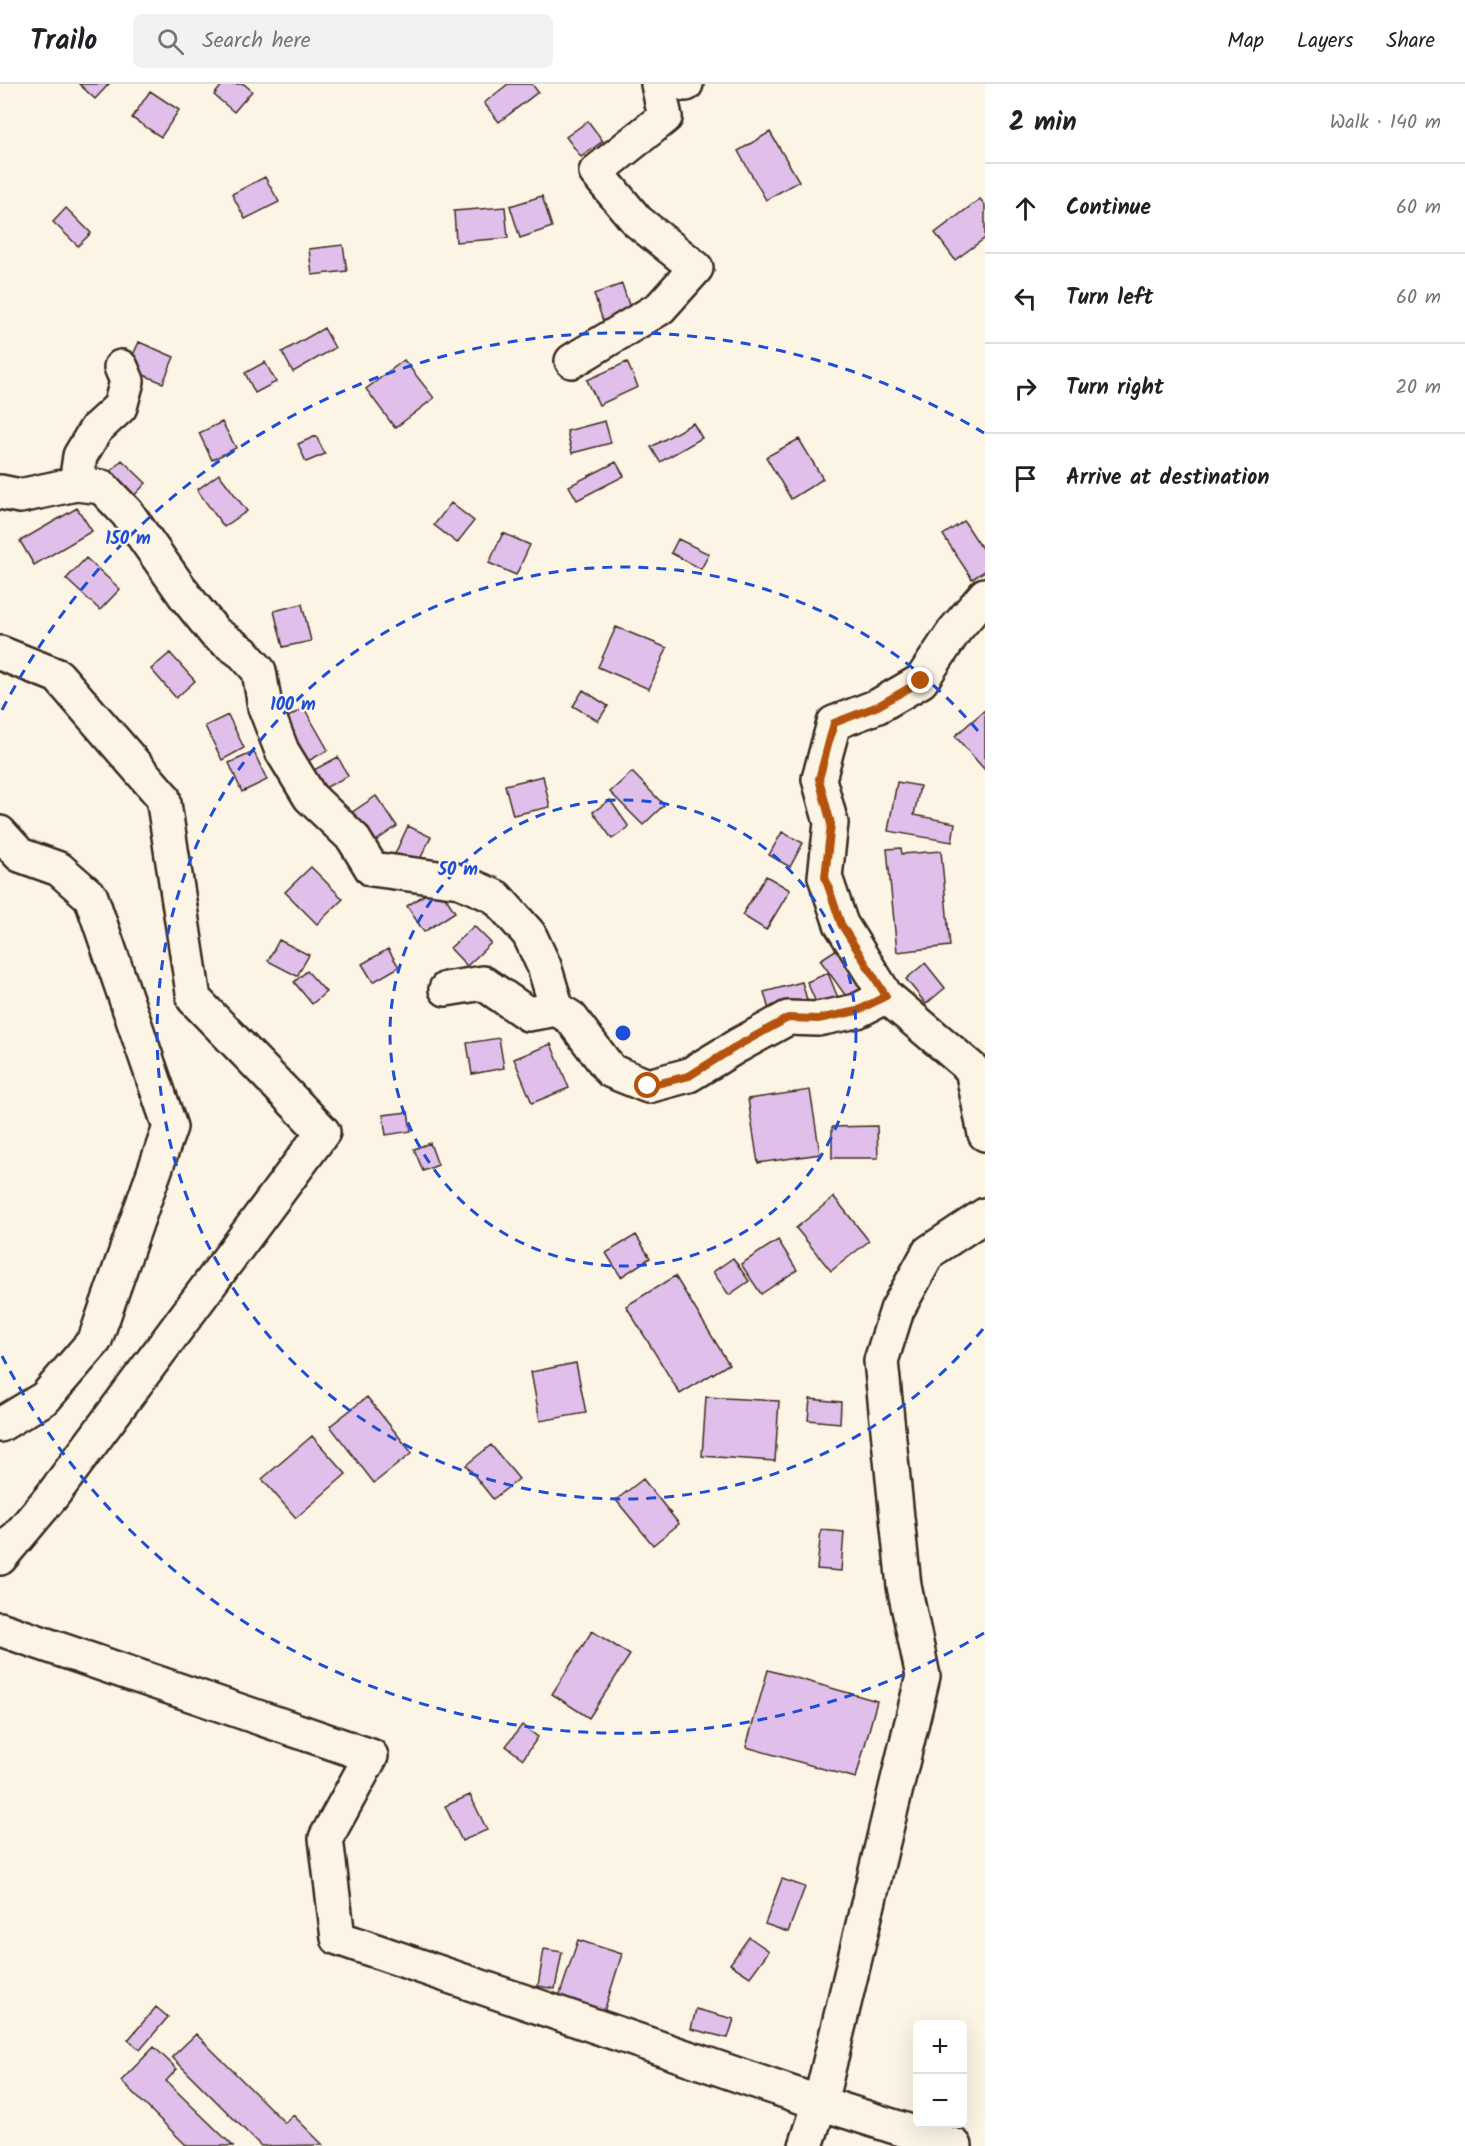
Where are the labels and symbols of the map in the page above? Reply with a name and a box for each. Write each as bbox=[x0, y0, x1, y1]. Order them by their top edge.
text: 150 m bbox=[105, 525, 151, 554]
route end bbox=[907, 667, 933, 693]
text: 100 m bbox=[270, 691, 316, 720]
text: 50 m bbox=[437, 856, 478, 885]
centre of rings bbox=[613, 1023, 633, 1043]
route start bbox=[634, 1072, 660, 1098]

